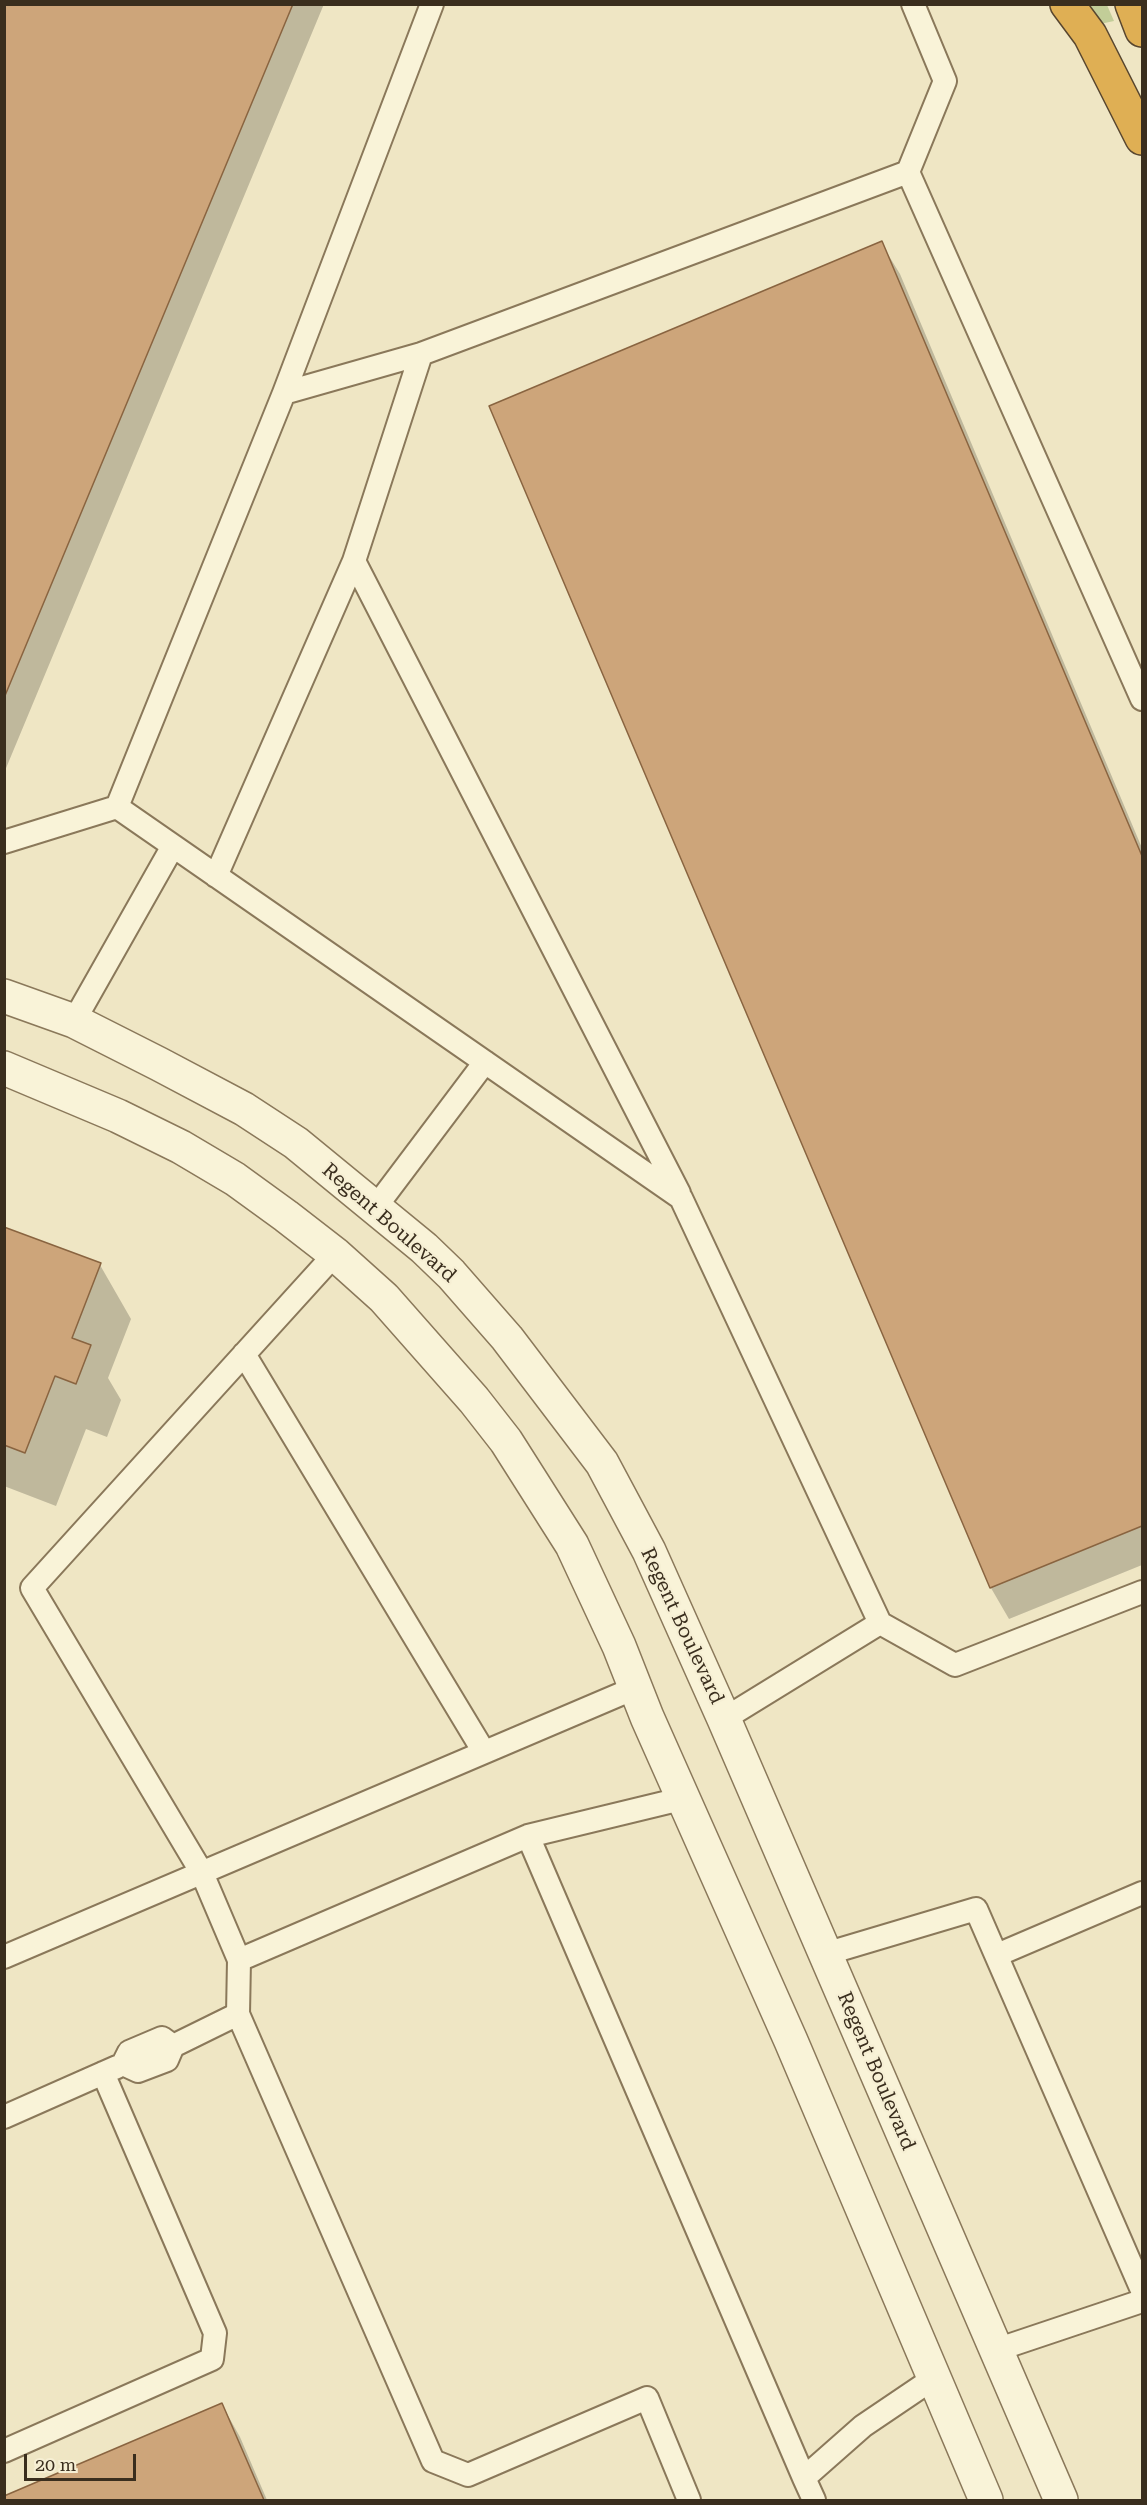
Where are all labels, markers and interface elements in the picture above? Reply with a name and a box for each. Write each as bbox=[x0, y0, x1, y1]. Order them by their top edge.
street label: Regent Boulevard bbox=[317, 1158, 461, 1288]
street label: Regent Boulevard bbox=[635, 1544, 729, 1708]
street label: Regent Boulevard bbox=[832, 1988, 920, 2154]
scale bar bbox=[27, 2442, 140, 2480]
text: 20 m bbox=[35, 2454, 76, 2475]

